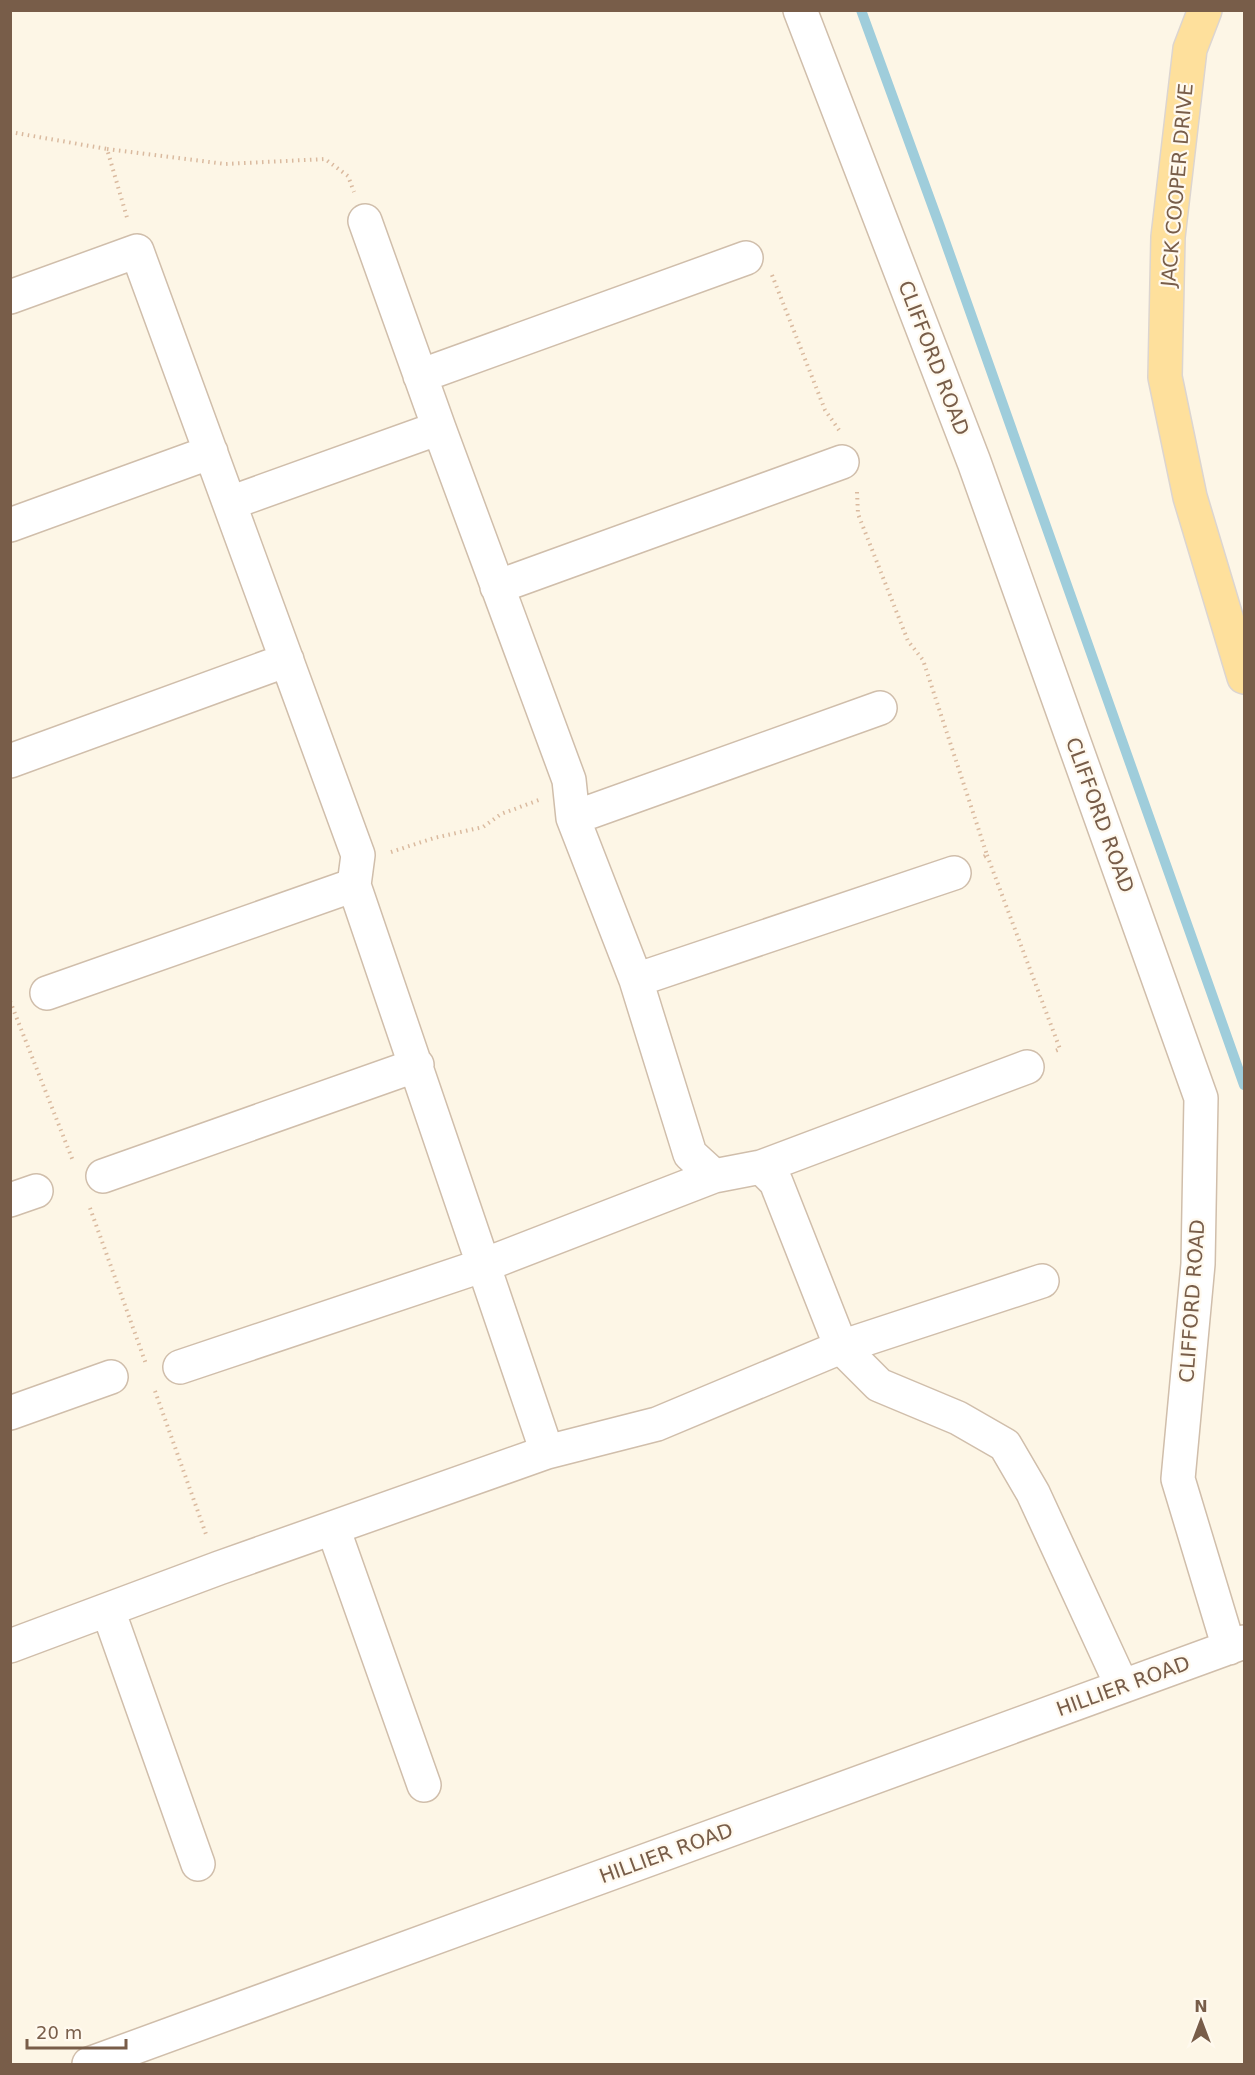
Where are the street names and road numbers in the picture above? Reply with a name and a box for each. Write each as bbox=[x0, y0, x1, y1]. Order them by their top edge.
street label: JACK COOPER DRIVE bbox=[1156, 82, 1198, 290]
street label: CLIFFORD ROAD bbox=[893, 277, 975, 439]
street label: CLIFFORD ROAD bbox=[1061, 734, 1139, 896]
street label: CLIFFORD ROAD bbox=[1174, 1218, 1210, 1384]
street label: HILLIER ROAD bbox=[1053, 1651, 1193, 1721]
street label: HILLIER ROAD bbox=[596, 1818, 736, 1888]

